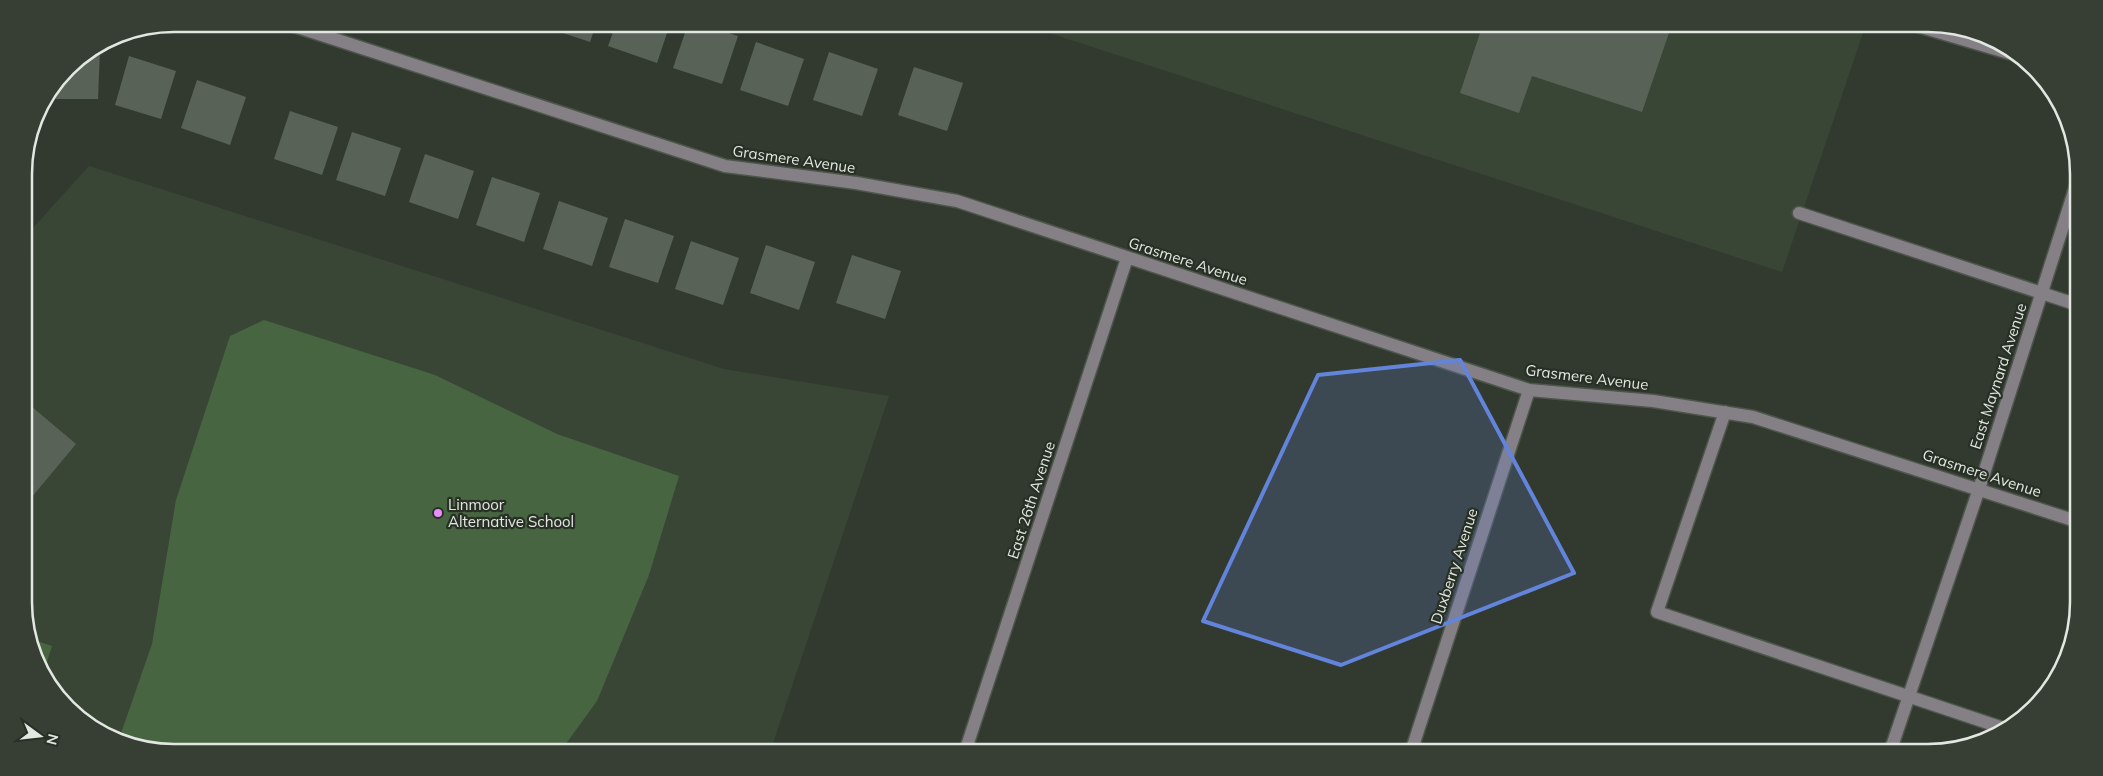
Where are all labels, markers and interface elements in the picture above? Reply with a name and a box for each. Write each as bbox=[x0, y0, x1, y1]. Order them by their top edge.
street label: Grasmere Avenue bbox=[731, 141, 857, 177]
street label: Grasmere Avenue bbox=[1126, 233, 1250, 289]
street label: East Maynard Avenue bbox=[1965, 301, 2031, 451]
street label: Grasmere Avenue bbox=[1524, 360, 1650, 394]
street label: East 26th Avenue bbox=[1003, 439, 1059, 561]
street label: Grasmere Avenue bbox=[1920, 445, 2044, 501]
place label: Linmoor Alternative School bbox=[448, 495, 574, 531]
street label: Duxberry Avenue bbox=[1426, 506, 1482, 626]
marker: Linmoor Alternative School bbox=[432, 507, 444, 519]
north arrow bbox=[15, 711, 65, 761]
text: N bbox=[42, 732, 63, 747]

